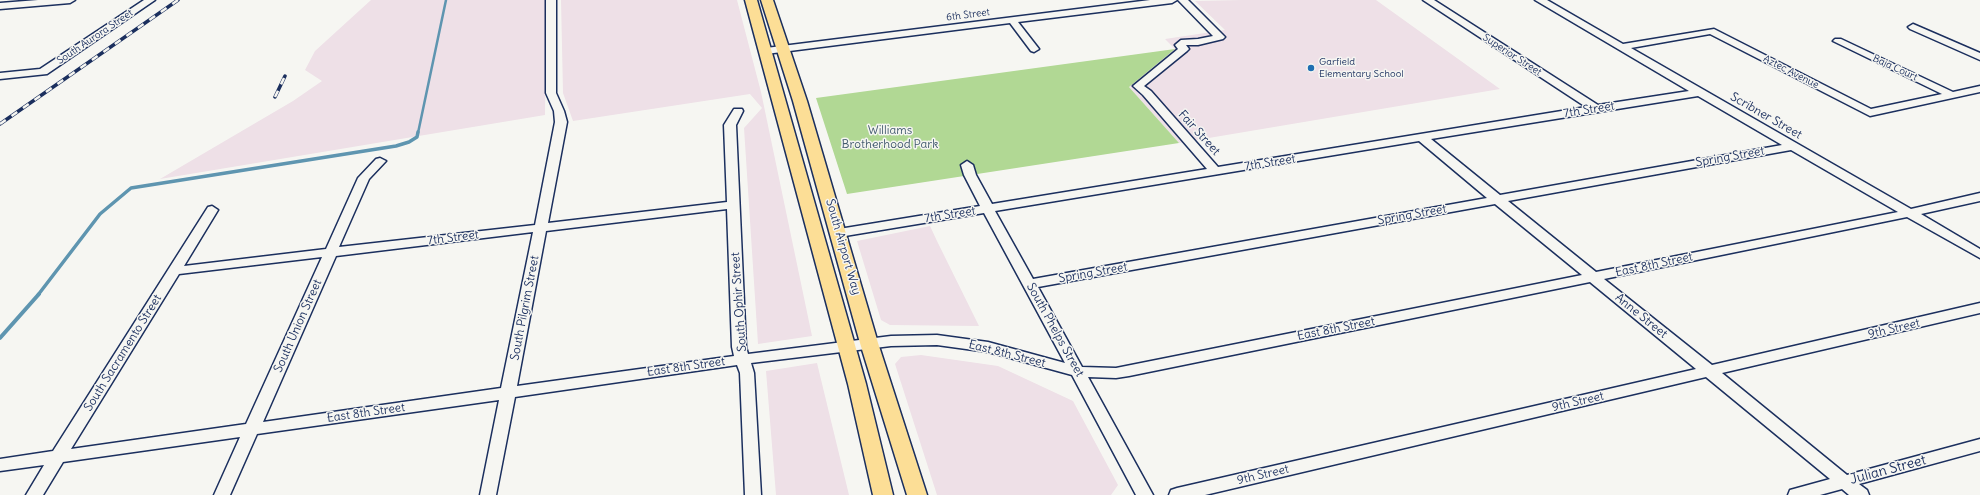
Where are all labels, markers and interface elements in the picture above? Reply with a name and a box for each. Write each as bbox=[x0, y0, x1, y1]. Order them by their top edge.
street label: 6th Street bbox=[945, 6, 991, 24]
street label: South Aurora Street bbox=[55, 7, 135, 67]
street label: Superior Street bbox=[1480, 32, 1544, 78]
street label: Baja Court bbox=[1871, 52, 1919, 84]
street label: Aztec Avenue bbox=[1761, 53, 1821, 91]
place label: Garfield Elementary School bbox=[1319, 56, 1403, 80]
marker: Garfield Elementary School bbox=[1306, 63, 1316, 73]
street label: Scribner Street bbox=[1728, 90, 1804, 142]
street label: 7th Street bbox=[1562, 99, 1616, 121]
street label: Fair Street bbox=[1175, 108, 1223, 158]
park label: Williams Brotherhood Park bbox=[842, 124, 938, 152]
street label: Spring Street bbox=[1694, 144, 1766, 170]
street label: 7th Street bbox=[1243, 152, 1297, 174]
street label: South Airport Way bbox=[822, 197, 864, 297]
street label: Spring Street bbox=[1376, 202, 1448, 228]
street label: 7th Street bbox=[923, 204, 977, 226]
street label: 7th Street bbox=[426, 228, 480, 248]
street label: East 8th Street bbox=[1614, 250, 1694, 280]
street label: South Ophir Street bbox=[728, 252, 750, 352]
street label: South Pilgrim Street bbox=[508, 254, 542, 362]
street label: Spring Street bbox=[1057, 260, 1129, 286]
street label: South Union Street bbox=[271, 277, 325, 375]
street label: South Phelps Street bbox=[1023, 281, 1087, 379]
street label: Anne Street bbox=[1612, 291, 1670, 341]
street label: South Sacramento Street bbox=[81, 292, 165, 414]
street label: East 8th Street bbox=[1296, 314, 1376, 344]
street label: 9th Street bbox=[1867, 316, 1921, 342]
street label: East 8th Street bbox=[967, 337, 1047, 371]
street label: East 8th Street bbox=[646, 354, 726, 380]
street label: 9th Street bbox=[1551, 389, 1605, 415]
street label: East 8th Street bbox=[326, 400, 406, 426]
street label: Julian Street bbox=[1848, 452, 1928, 488]
street label: 9th Street bbox=[1236, 462, 1290, 488]

